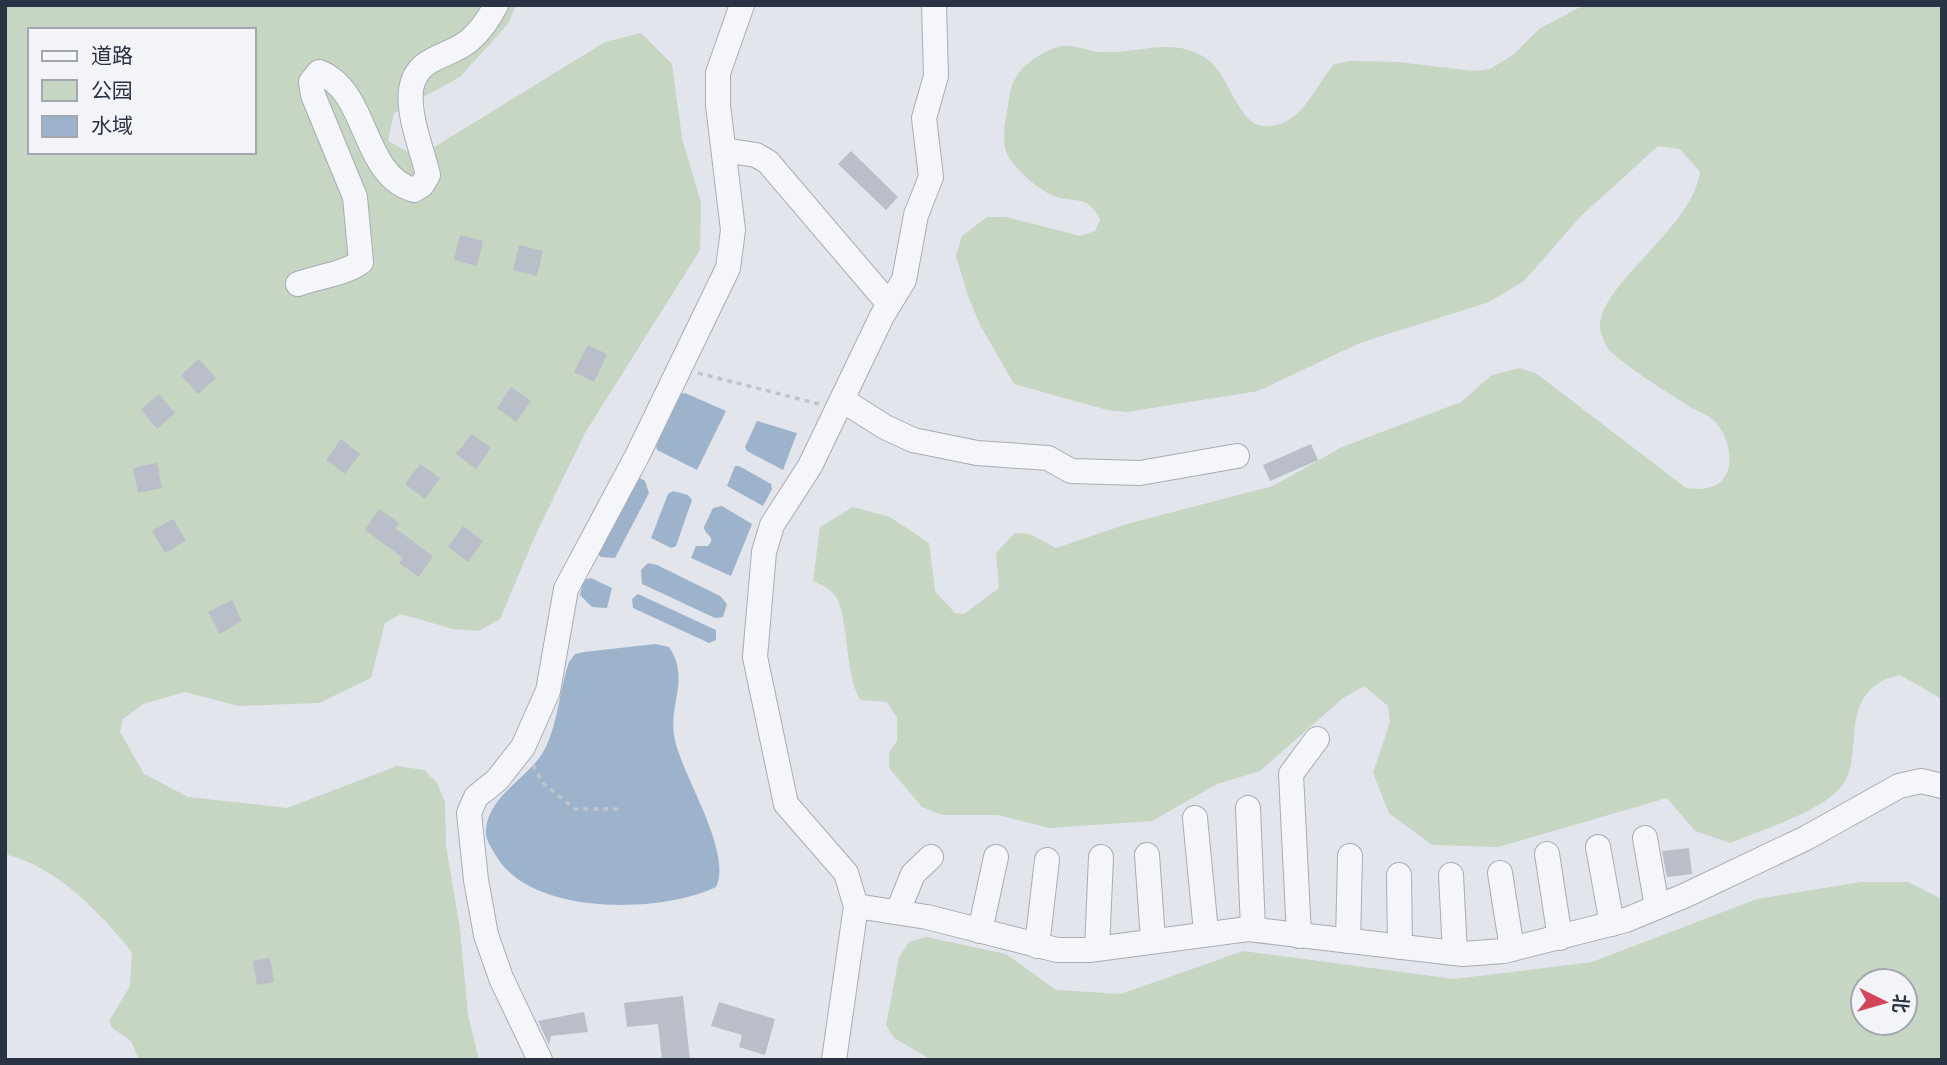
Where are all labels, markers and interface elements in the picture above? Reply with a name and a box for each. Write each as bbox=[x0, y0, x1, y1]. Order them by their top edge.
legend bbox=[28, 28, 256, 154]
text: 道路 bbox=[91, 42, 133, 68]
text: 公园 bbox=[91, 77, 133, 103]
text: 水域 bbox=[91, 112, 133, 138]
north arrow bbox=[1849, 967, 1919, 1037]
text: 北 bbox=[1888, 993, 1914, 1014]

